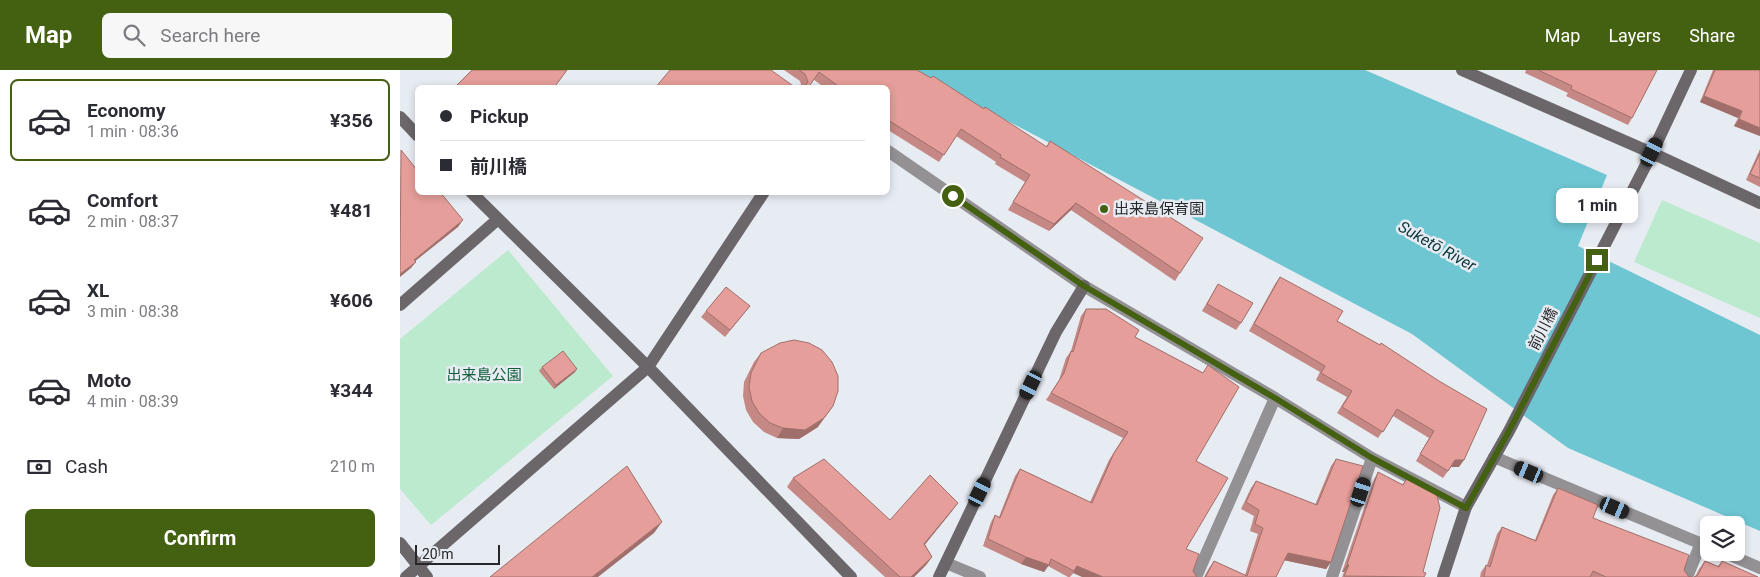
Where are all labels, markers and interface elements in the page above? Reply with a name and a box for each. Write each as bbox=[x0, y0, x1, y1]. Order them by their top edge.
search box bbox=[102, 13, 452, 58]
text: Map bbox=[25, 21, 72, 49]
icon: search bbox=[120, 21, 148, 49]
text: Search here bbox=[160, 24, 260, 47]
text: Map bbox=[1545, 25, 1580, 46]
text: Layers bbox=[1608, 25, 1661, 46]
text: Share bbox=[1689, 25, 1735, 46]
icon: car bbox=[27, 98, 72, 143]
text: Economy bbox=[87, 99, 166, 122]
text: Pickup bbox=[470, 105, 529, 128]
text: ¥356 bbox=[330, 109, 373, 132]
text: 1 min · 08:36 bbox=[87, 122, 179, 141]
car bbox=[1638, 135, 1665, 169]
text: 前川橋 bbox=[470, 155, 527, 178]
route start bbox=[942, 185, 964, 207]
icon: car bbox=[27, 188, 72, 233]
callout: 1 min bbox=[1556, 188, 1638, 222]
text: Comfort bbox=[87, 189, 158, 212]
text: 1 min bbox=[1577, 196, 1617, 215]
text: ¥481 bbox=[330, 199, 373, 222]
place label: 出来島保育園 bbox=[1114, 200, 1204, 218]
marker: 出来島保育園 bbox=[1098, 203, 1110, 215]
text: 2 min · 08:37 bbox=[87, 212, 179, 231]
water label: Suketō River bbox=[1395, 217, 1480, 275]
route end bbox=[1586, 249, 1608, 271]
icon: car bbox=[27, 278, 72, 323]
text: XL bbox=[87, 279, 109, 302]
text: ¥606 bbox=[330, 289, 373, 312]
text: 3 min · 08:38 bbox=[87, 302, 179, 321]
street label: 前川橋 bbox=[1525, 305, 1561, 353]
park label: 出来島公園 bbox=[446, 366, 522, 384]
icon: car bbox=[27, 368, 72, 413]
car bbox=[1017, 368, 1044, 402]
text: Moto bbox=[87, 369, 131, 392]
text: ¥344 bbox=[330, 379, 373, 402]
text: 4 min · 08:39 bbox=[87, 392, 179, 411]
icon: cash bbox=[25, 453, 53, 481]
text: Cash bbox=[65, 455, 108, 478]
text: 210 m bbox=[330, 457, 375, 476]
car bbox=[1512, 459, 1545, 485]
car bbox=[966, 475, 993, 509]
car bbox=[1349, 475, 1372, 509]
car bbox=[1598, 495, 1631, 521]
button: Confirm bbox=[25, 509, 375, 567]
map controls bbox=[1700, 516, 1745, 561]
button: layers bbox=[1700, 516, 1745, 561]
scale bar bbox=[415, 542, 500, 565]
text: 20 m bbox=[422, 546, 454, 562]

